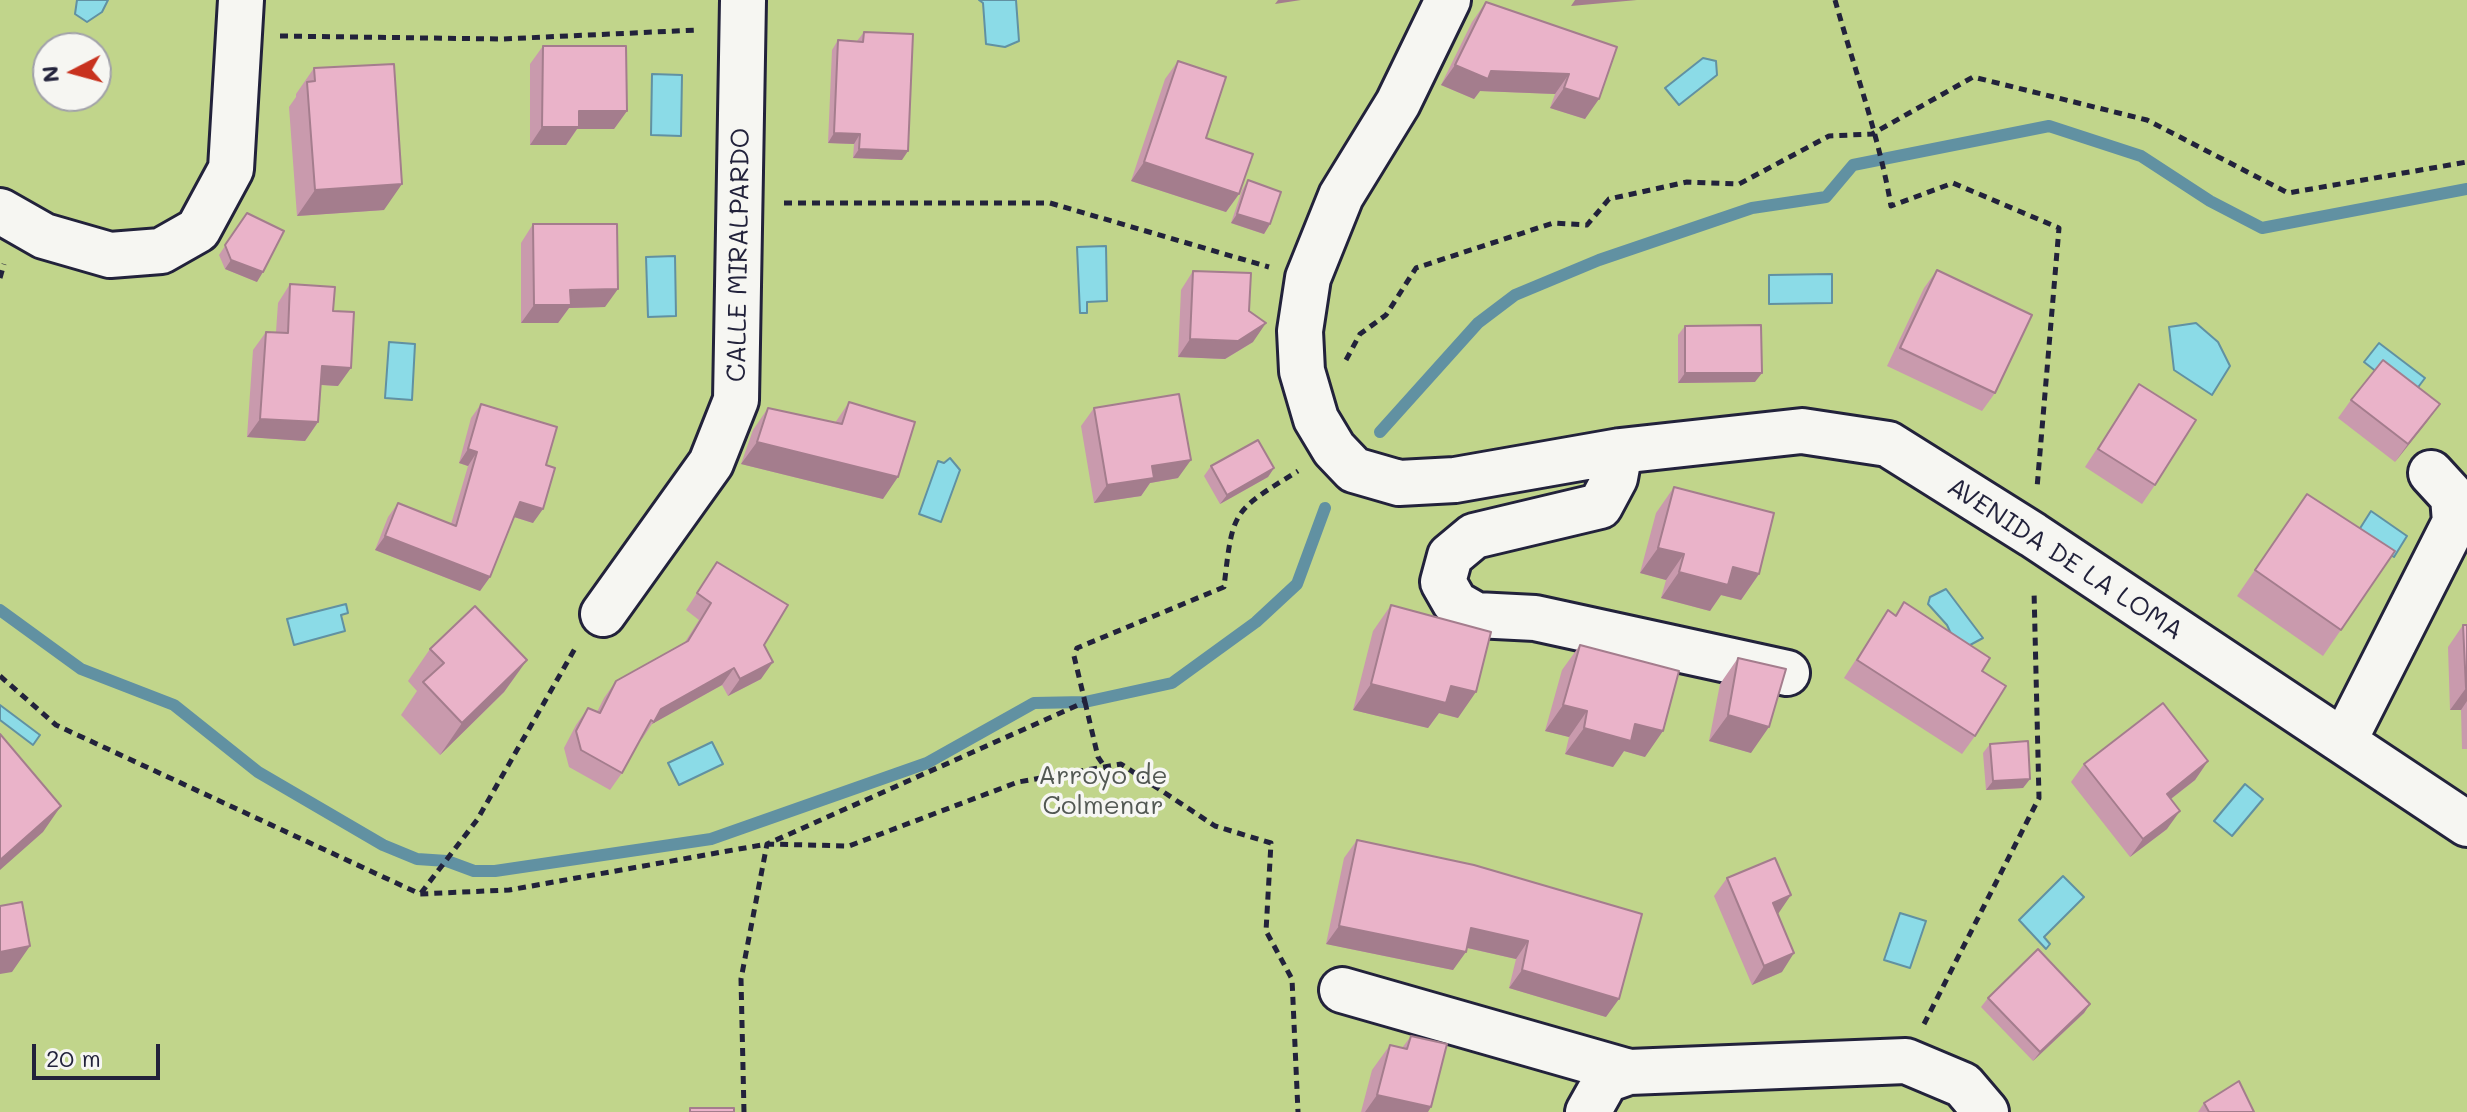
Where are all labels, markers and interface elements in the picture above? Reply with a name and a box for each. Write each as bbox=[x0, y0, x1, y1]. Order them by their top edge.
north arrow bbox=[32, 32, 112, 112]
text: N bbox=[34, 65, 65, 84]
street label: CALLE MIRALPARDO bbox=[721, 128, 757, 382]
street label: AVENIDA DE LA LOMA bbox=[1941, 471, 2189, 647]
park label: Arroyo de Colmenar bbox=[1038, 760, 1168, 822]
scale bar bbox=[36, 1028, 164, 1078]
text: 20 m bbox=[46, 1042, 101, 1073]

